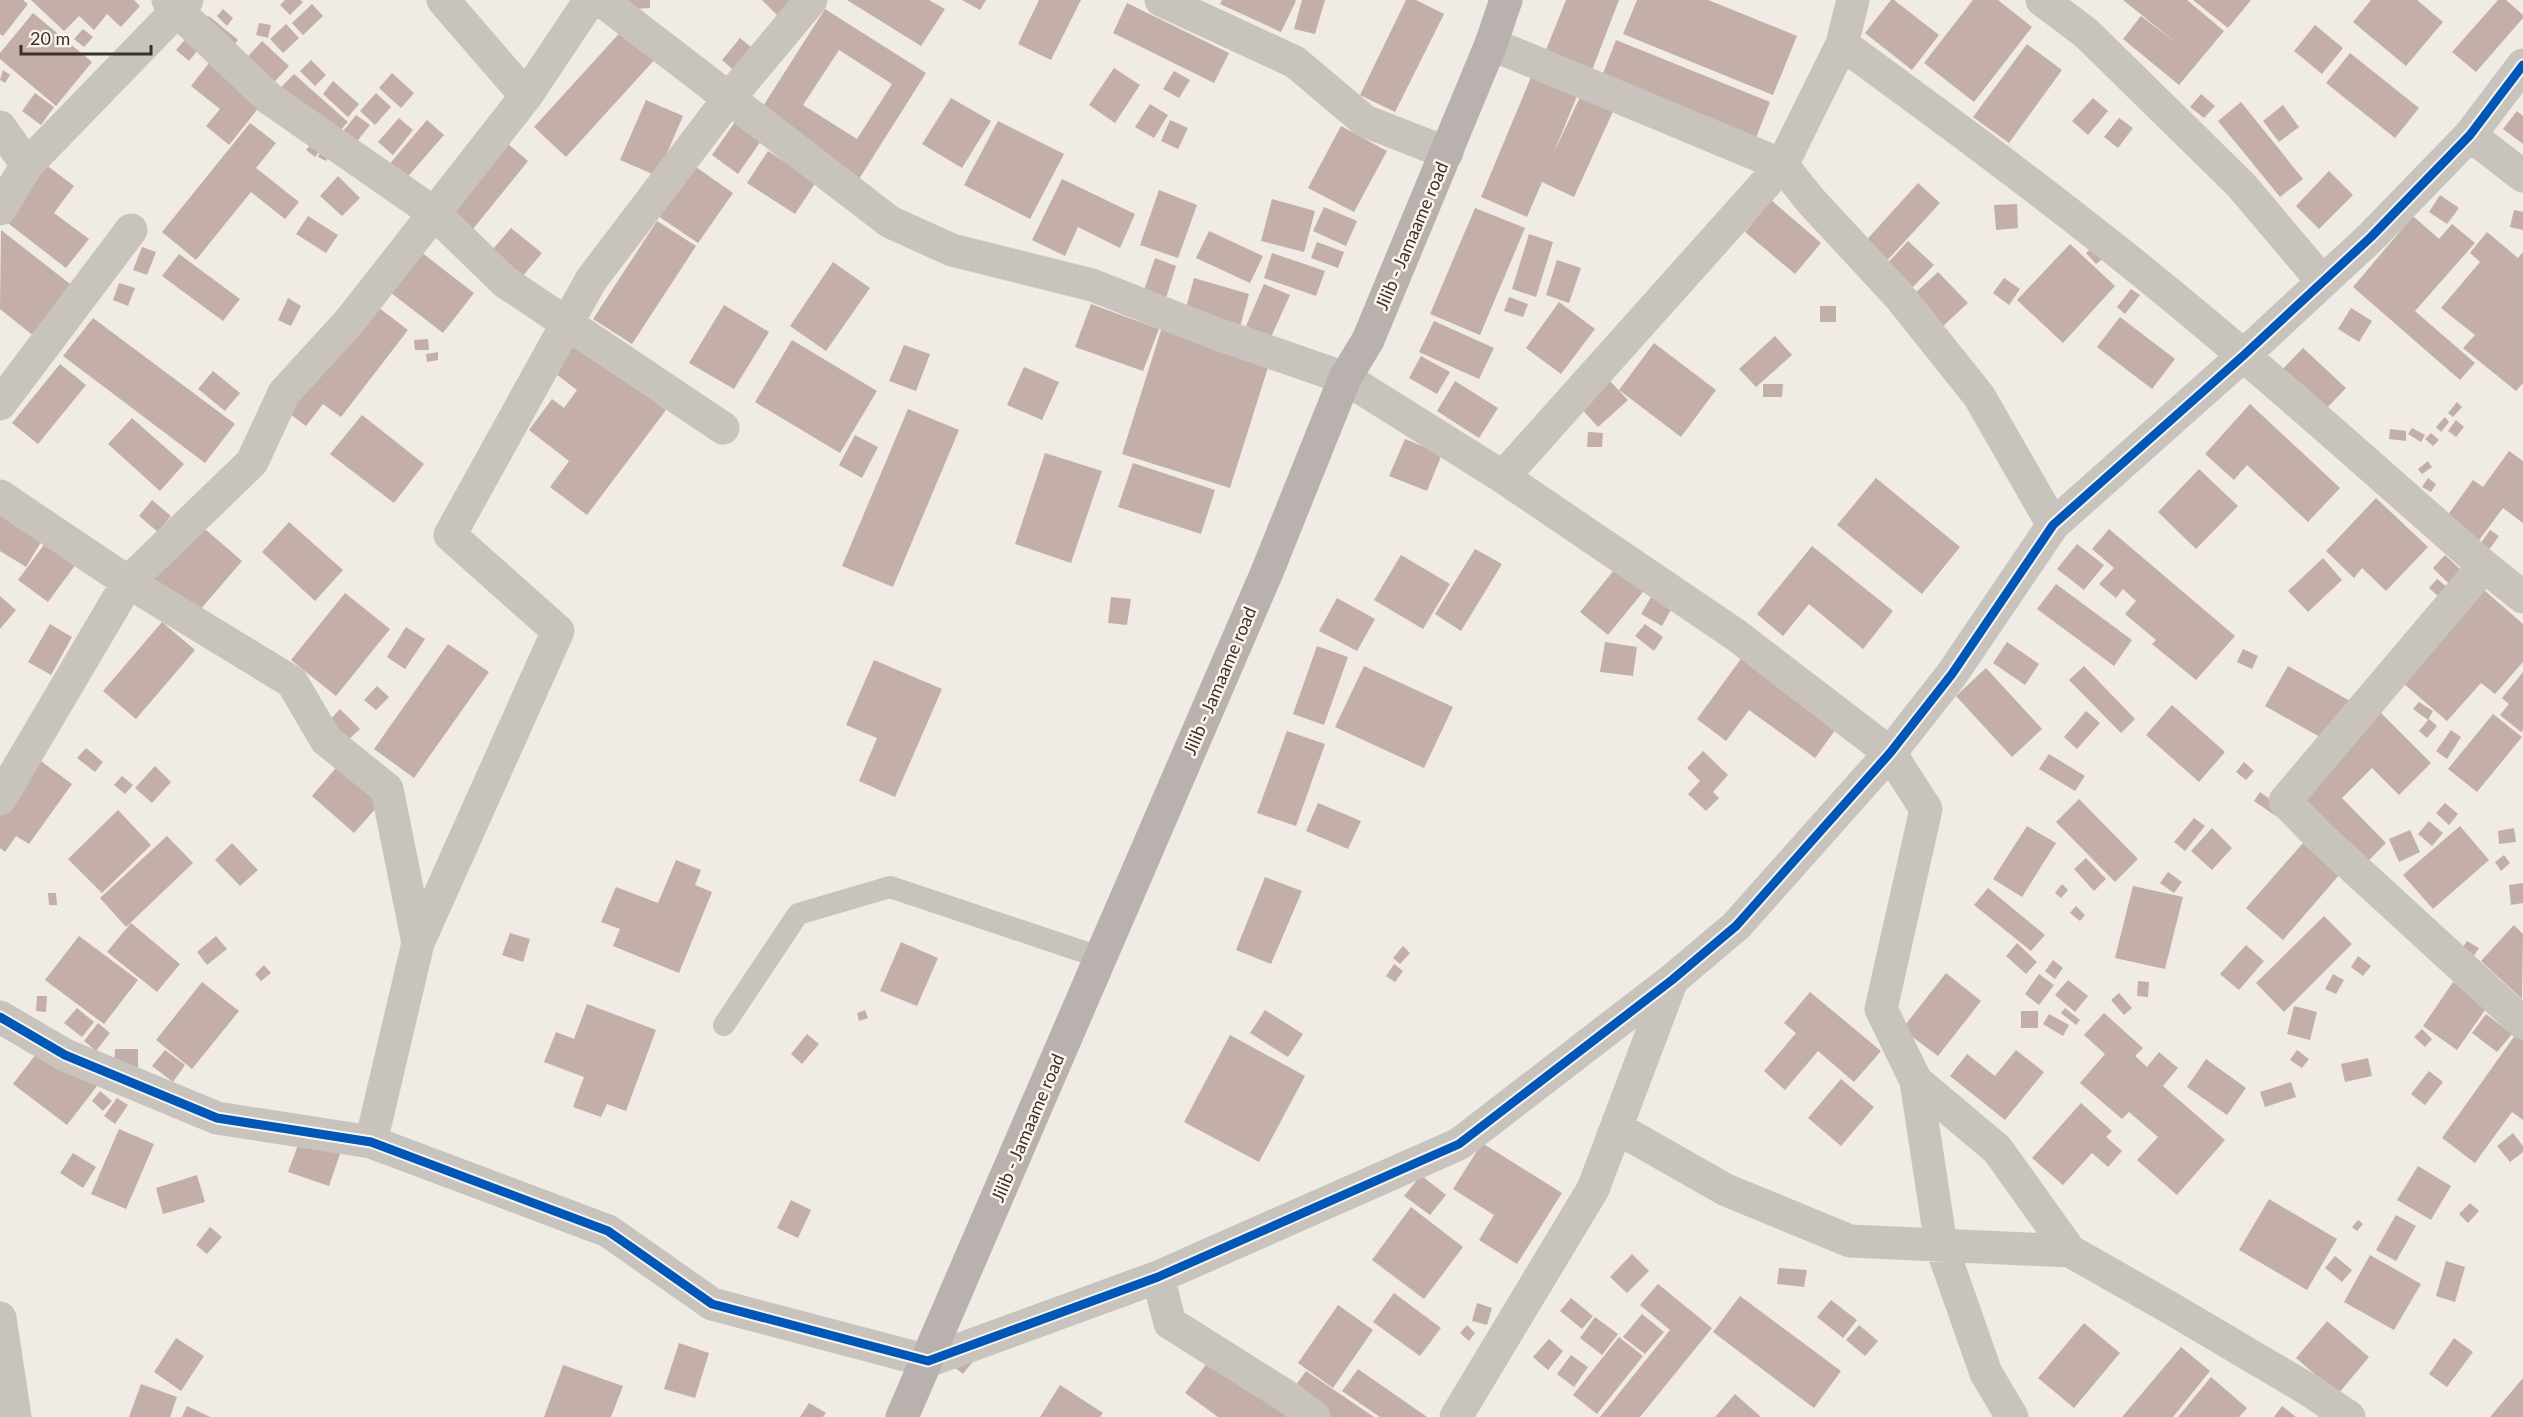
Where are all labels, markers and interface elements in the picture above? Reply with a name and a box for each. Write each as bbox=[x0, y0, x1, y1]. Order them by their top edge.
scale bar bbox=[21, 18, 152, 56]
text: 20 m bbox=[30, 27, 70, 49]
street label: Jilib - Jamaame road bbox=[1370, 158, 1452, 313]
street label: Jilib - Jamaame road bbox=[1178, 603, 1260, 758]
street label: Jilib - Jamaame road bbox=[986, 1050, 1068, 1205]

